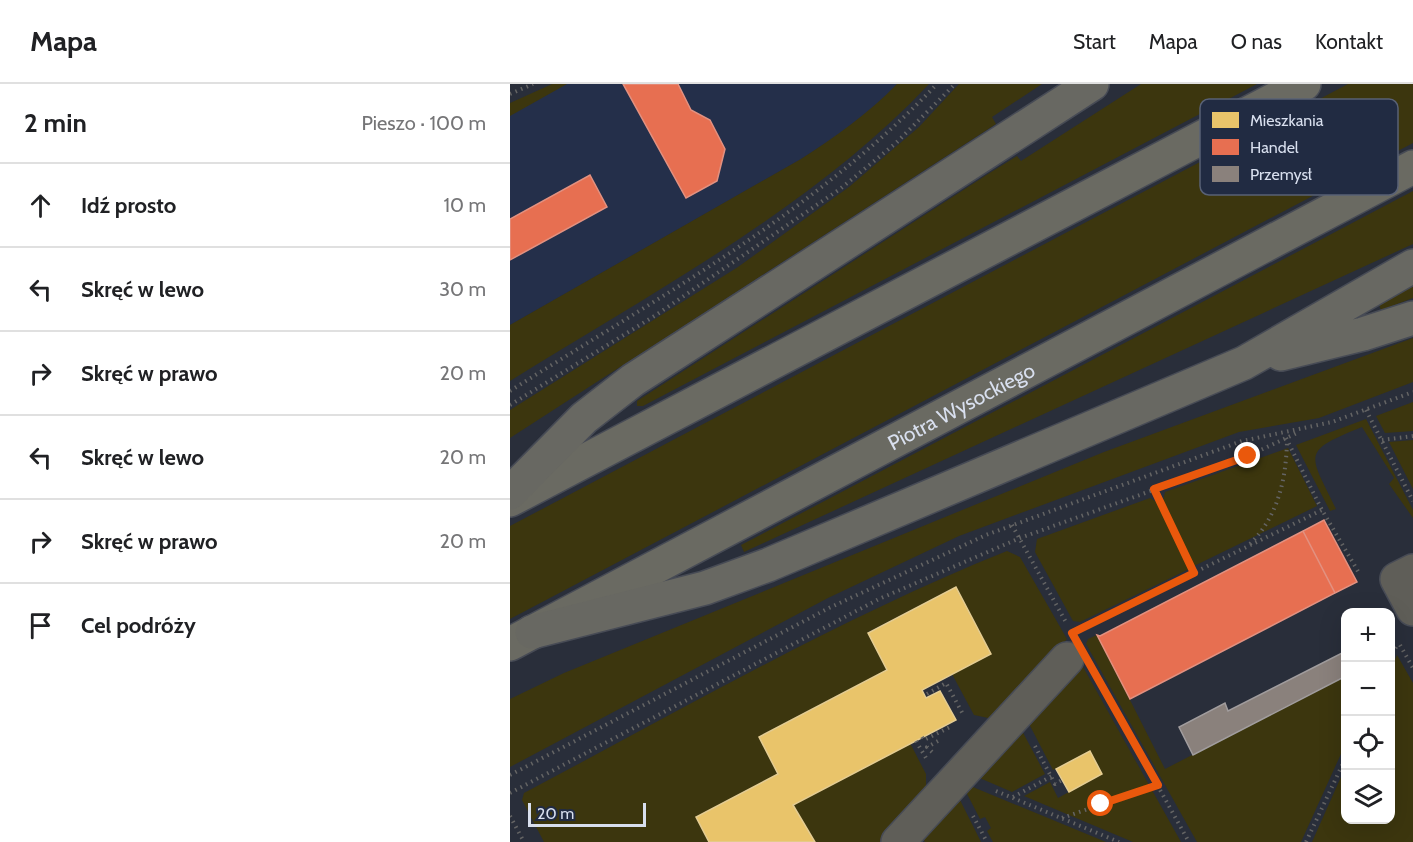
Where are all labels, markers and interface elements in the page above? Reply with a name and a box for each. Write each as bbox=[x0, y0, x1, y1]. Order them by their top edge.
text: Mapa bbox=[30, 24, 97, 58]
text: Start bbox=[1073, 29, 1116, 54]
text: Mapa bbox=[1149, 29, 1198, 54]
text: O nas bbox=[1231, 29, 1282, 54]
text: Kontakt bbox=[1315, 29, 1383, 54]
legend bbox=[1200, 99, 1398, 195]
text: 2 min bbox=[24, 107, 87, 139]
text: Pieszo · 100 m bbox=[361, 111, 486, 135]
text: Mieszkania bbox=[1250, 111, 1324, 130]
text: Handel bbox=[1250, 138, 1299, 157]
text: Przemysł bbox=[1250, 165, 1312, 184]
icon: ahead bbox=[24, 189, 57, 222]
text: Idź prosto bbox=[81, 192, 176, 219]
text: 10 m bbox=[443, 193, 486, 217]
icon: left bbox=[24, 273, 57, 306]
text: Skręć w lewo bbox=[81, 276, 204, 303]
text: 30 m bbox=[439, 277, 486, 301]
icon: right bbox=[24, 357, 57, 390]
street label: Piotra Wysockiego bbox=[883, 357, 1039, 455]
text: Skręć w prawo bbox=[81, 360, 218, 387]
text: 20 m bbox=[440, 361, 486, 385]
icon: left bbox=[24, 441, 57, 474]
route end bbox=[1234, 442, 1260, 468]
text: Skręć w lewo bbox=[81, 444, 204, 471]
text: 20 m bbox=[440, 445, 486, 469]
icon: right bbox=[24, 525, 57, 558]
text: Skręć w prawo bbox=[81, 528, 218, 555]
text: 20 m bbox=[440, 529, 486, 553]
map controls bbox=[1341, 608, 1395, 824]
button: + bbox=[1341, 608, 1395, 662]
icon: arrive bbox=[24, 609, 57, 642]
text: Cel podróży bbox=[81, 612, 196, 639]
button: − bbox=[1341, 662, 1395, 716]
button: locate bbox=[1341, 716, 1395, 770]
button: layers bbox=[1341, 770, 1395, 824]
route start bbox=[1087, 790, 1113, 816]
scale bar bbox=[528, 800, 646, 828]
text: 20 m bbox=[537, 804, 574, 823]

